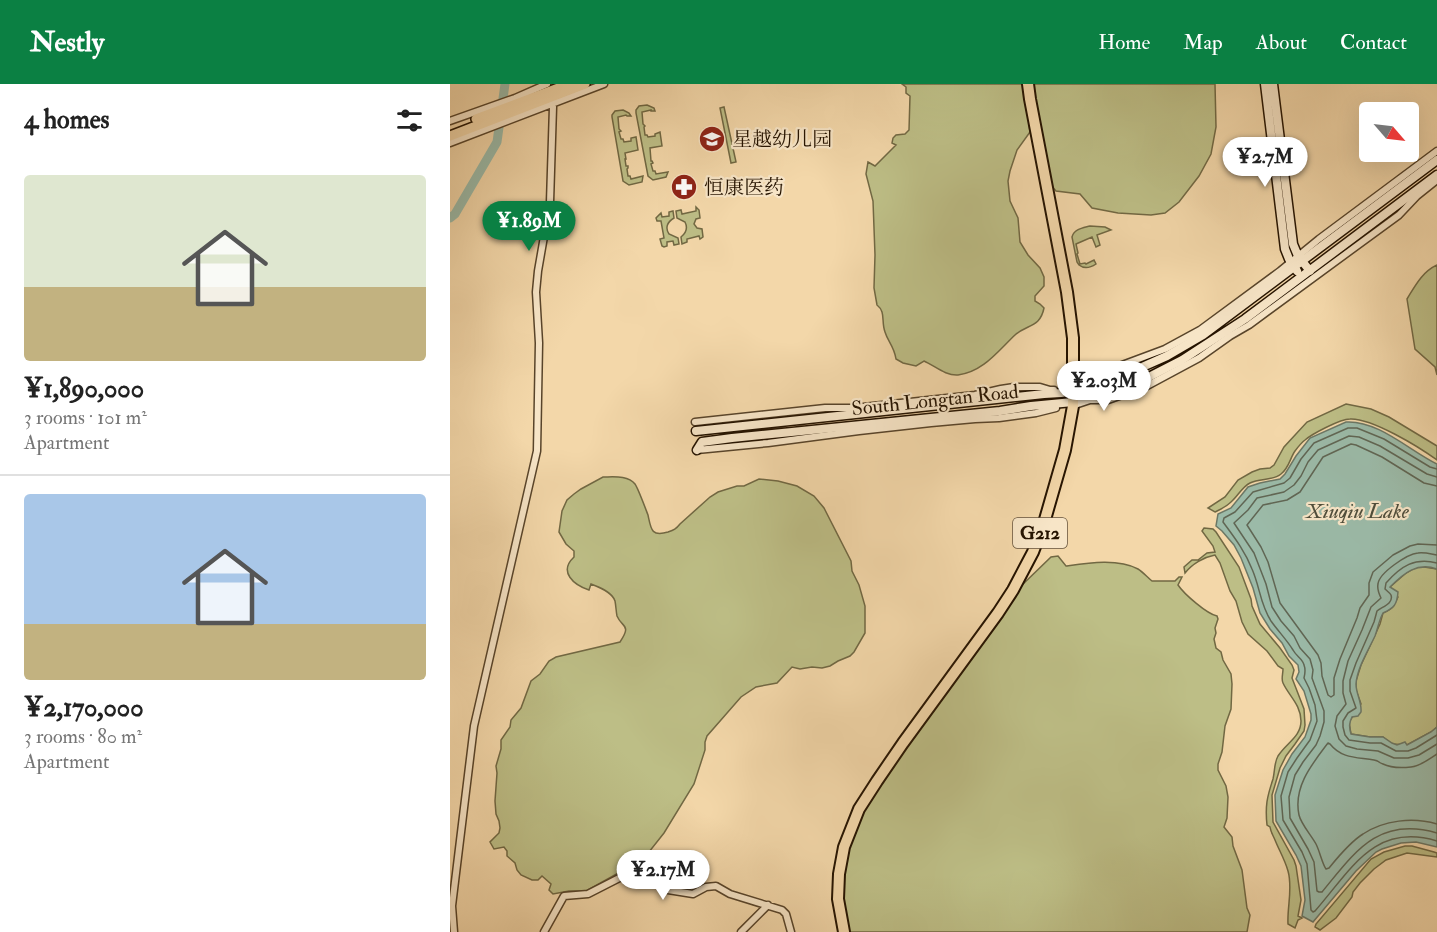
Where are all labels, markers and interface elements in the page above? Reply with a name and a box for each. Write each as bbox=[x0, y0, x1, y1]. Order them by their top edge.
text: Nestly bbox=[30, 25, 104, 60]
text: Home bbox=[1098, 29, 1150, 56]
text: Map bbox=[1183, 29, 1223, 56]
text: About bbox=[1256, 29, 1307, 56]
text: Contact bbox=[1340, 29, 1407, 56]
north arrow bbox=[1359, 102, 1419, 162]
map controls bbox=[1359, 102, 1419, 162]
text: 4 homes bbox=[24, 104, 110, 136]
icon: filters bbox=[393, 104, 426, 137]
school or university icon: 星越幼儿园 bbox=[697, 124, 727, 154]
place label: 星越幼儿园 bbox=[732, 127, 832, 152]
pin: ¥2.7M bbox=[1223, 137, 1307, 188]
text: ¥2.7M bbox=[1237, 144, 1293, 169]
pharmacy icon: 恒康医药 bbox=[669, 172, 699, 202]
place label: 恒康医药 bbox=[704, 175, 784, 200]
pin: ¥1.89M bbox=[480, 201, 578, 252]
text: ¥1.89M bbox=[496, 208, 562, 233]
icon: home bbox=[171, 214, 279, 322]
pin: ¥2.03M bbox=[1055, 361, 1153, 412]
text: ¥2.03M bbox=[1071, 368, 1137, 393]
text: ¥1,890,000 bbox=[24, 373, 144, 405]
street label: South Longtan Road bbox=[850, 379, 1020, 421]
text: 3 rooms · 101 m² bbox=[24, 405, 147, 430]
text: Apartment bbox=[24, 430, 109, 455]
water label: Xiuqiu Lake bbox=[1304, 498, 1410, 525]
road number: G212 bbox=[1013, 518, 1067, 548]
icon: home bbox=[171, 533, 279, 641]
text: ¥2,170,000 bbox=[24, 692, 144, 724]
text: 3 rooms · 80 m² bbox=[24, 724, 142, 749]
text: Apartment bbox=[24, 749, 109, 774]
pin: ¥2.17M bbox=[614, 850, 712, 901]
text: ¥2.17M bbox=[631, 857, 695, 882]

